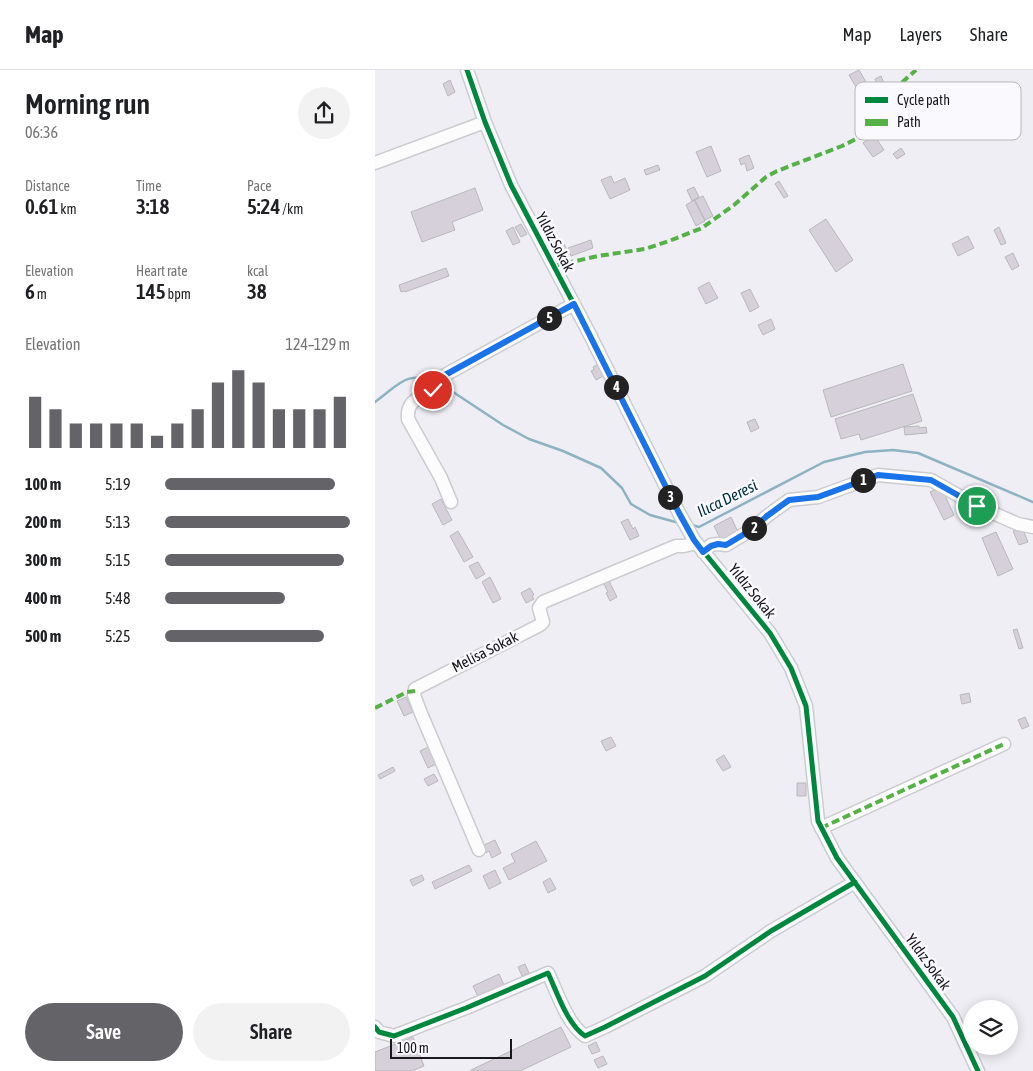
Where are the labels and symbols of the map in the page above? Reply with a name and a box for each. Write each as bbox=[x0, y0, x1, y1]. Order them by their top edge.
legend bbox=[855, 82, 1021, 140]
text: Cycle path bbox=[897, 92, 950, 108]
text: Path bbox=[897, 114, 921, 130]
street label: Yıldız Sokak bbox=[533, 209, 578, 275]
pin: 5 bbox=[537, 306, 561, 330]
pin bbox=[412, 369, 454, 411]
pin: 4 bbox=[603, 374, 629, 400]
pin: 1 bbox=[851, 468, 875, 492]
water label: Ilıca Deresi bbox=[694, 476, 760, 520]
pin: 3 bbox=[657, 484, 683, 510]
pin bbox=[956, 485, 998, 527]
pin: 2 bbox=[741, 516, 767, 540]
street label: Yıldız Sokak bbox=[725, 560, 780, 622]
street label: Melisa Sokak bbox=[449, 627, 521, 676]
street label: Yıldız Sokak bbox=[902, 930, 955, 993]
scale bar bbox=[390, 1036, 513, 1059]

